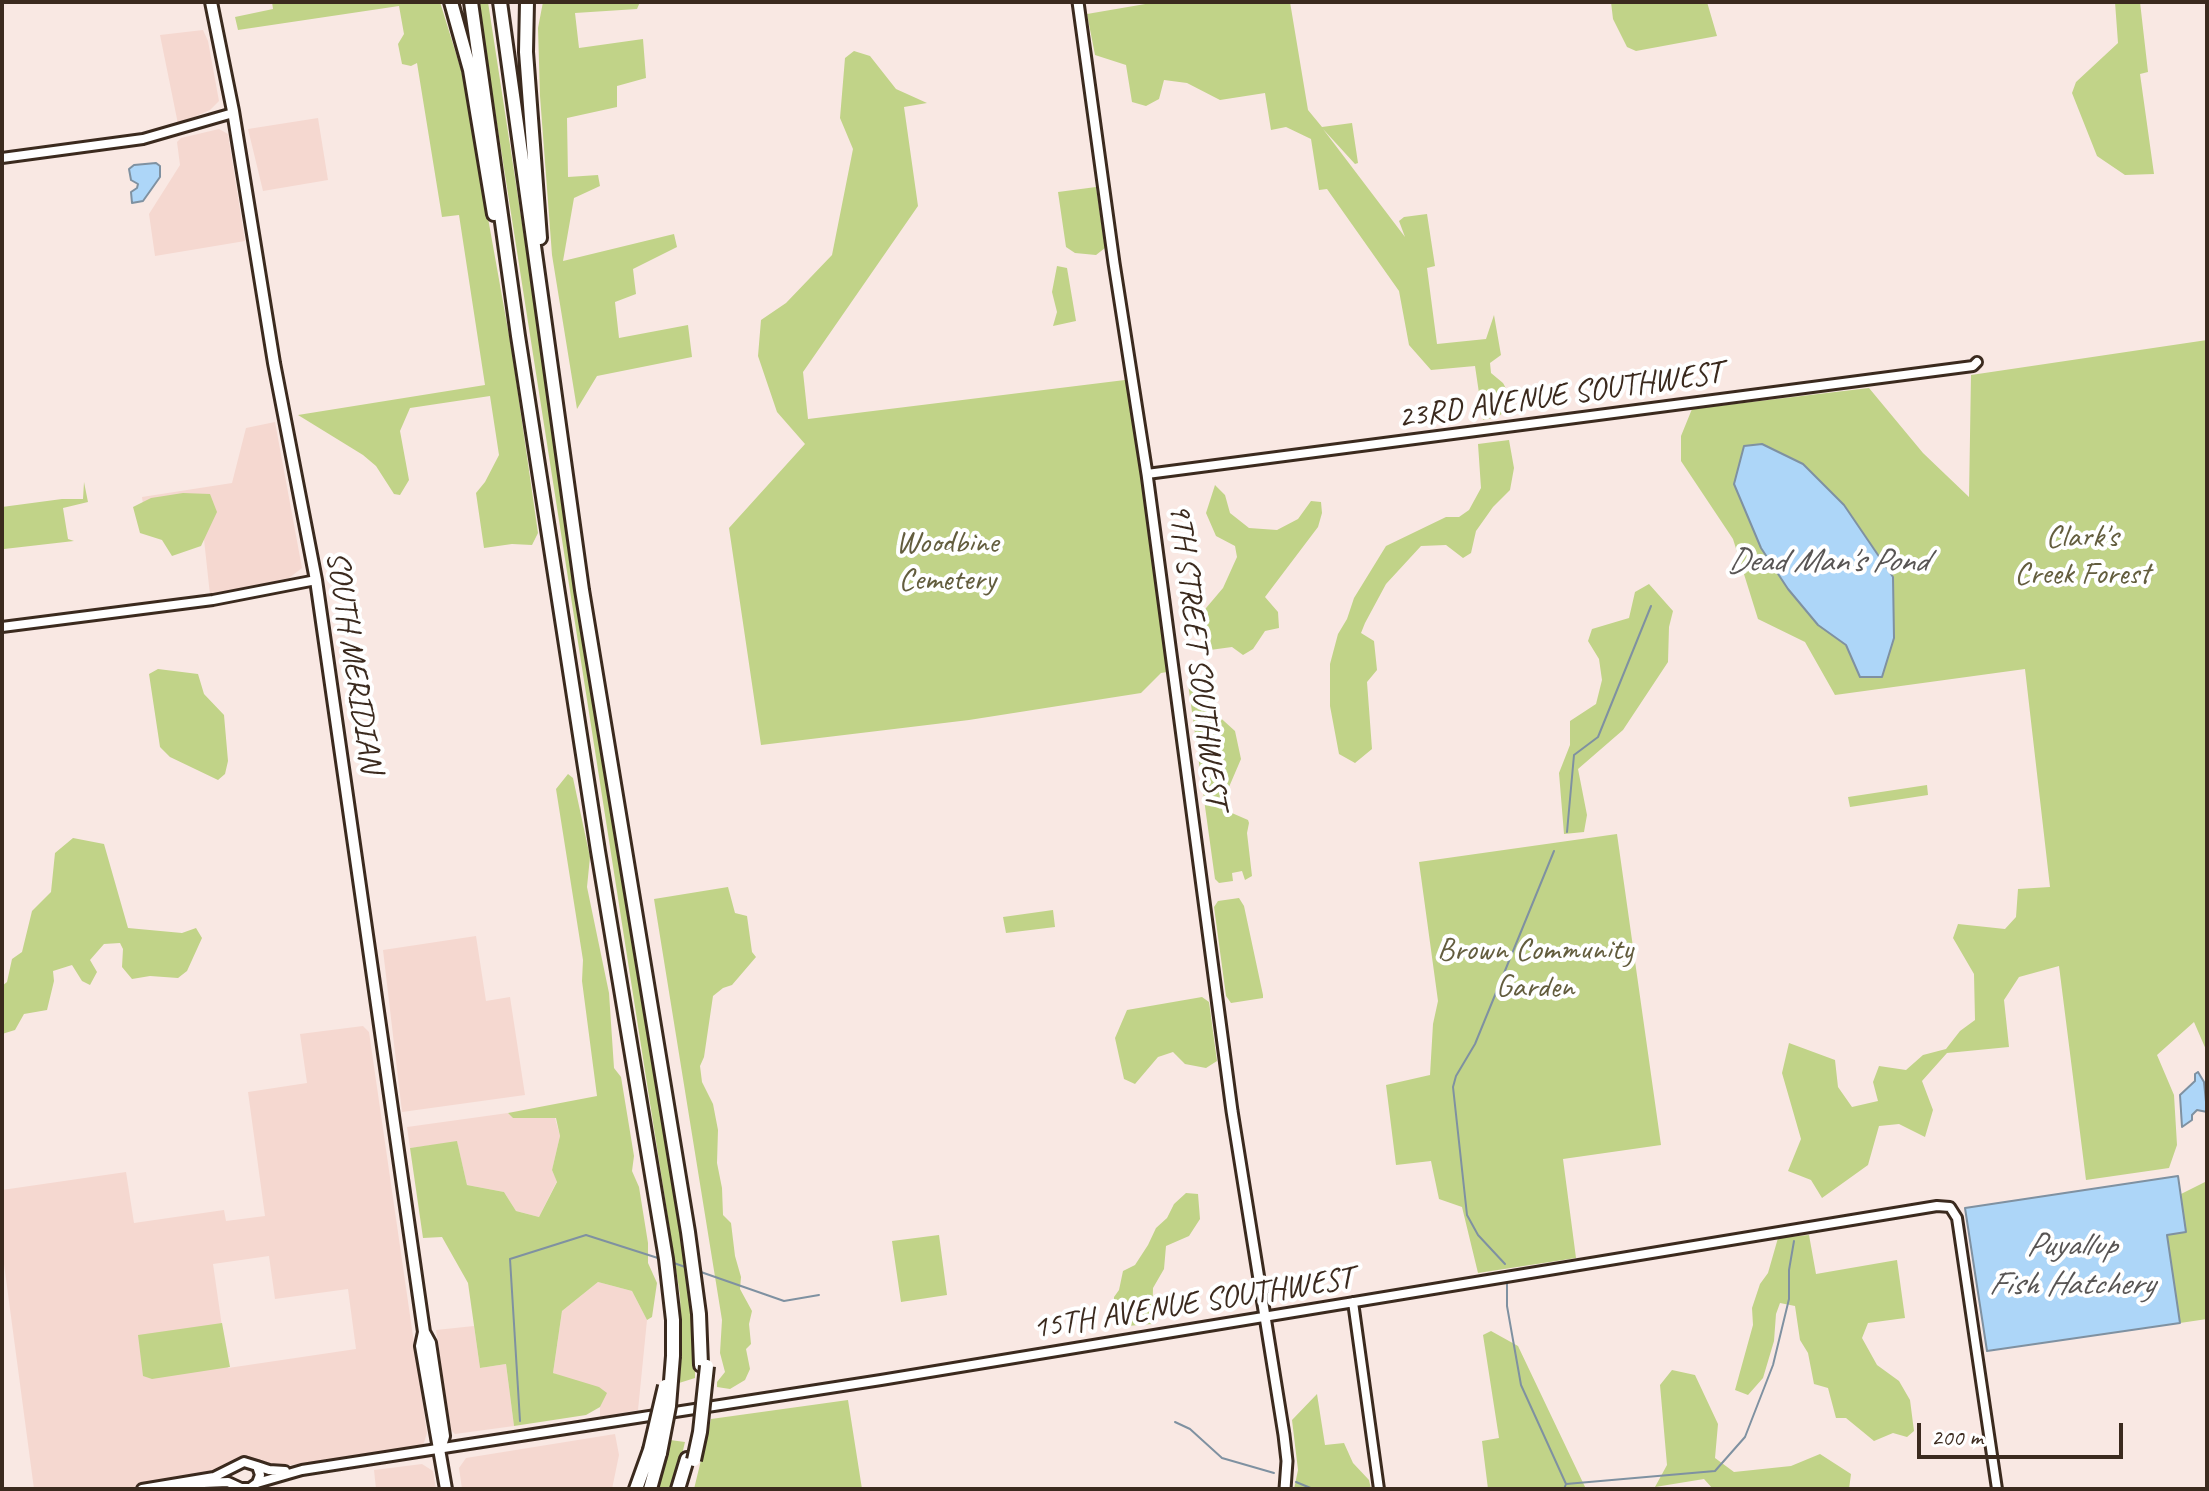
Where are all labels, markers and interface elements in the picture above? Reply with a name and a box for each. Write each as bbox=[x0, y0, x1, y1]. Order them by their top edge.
street label: 23RD AVENUE SOUTHWEST bbox=[1395, 354, 1725, 438]
street label: 9TH STREET SOUTHWEST bbox=[1159, 501, 1235, 809]
park label: Clark's Creek Forest bbox=[2014, 519, 2150, 594]
park label: Woodbine Cemetery bbox=[896, 525, 998, 600]
water label: Dead Man's Pond bbox=[1727, 542, 1927, 582]
street label: SOUTH MERIDIAN bbox=[317, 549, 389, 775]
park label: Brown Community Garden bbox=[1437, 932, 1633, 1007]
water label: Puyallup Fish Hatchery bbox=[1989, 1226, 2153, 1306]
street label: 15TH AVENUE SOUTHWEST bbox=[1030, 1260, 1356, 1348]
scale bar bbox=[1921, 1407, 2127, 1457]
text: 200 m bbox=[1931, 1422, 1983, 1452]

